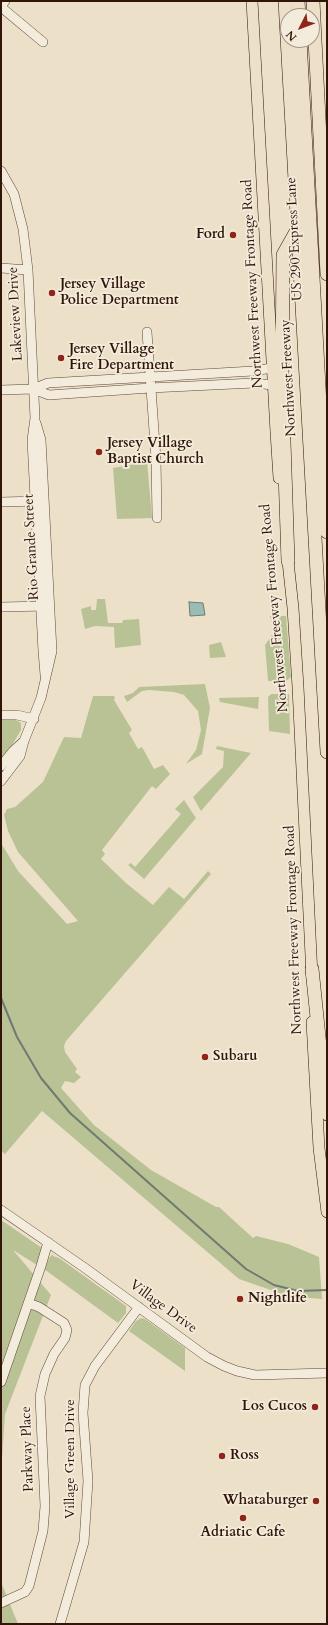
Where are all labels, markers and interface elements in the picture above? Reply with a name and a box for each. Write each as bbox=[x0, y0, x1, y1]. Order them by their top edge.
north arrow bbox=[280, 8, 320, 48]
text: N bbox=[283, 27, 300, 44]
street label: US 290 Express Lane bbox=[283, 177, 307, 301]
street label: Northwest Freeway Frontage Road bbox=[239, 179, 267, 389]
place label: Ford bbox=[196, 227, 225, 243]
marker: Ford bbox=[228, 230, 238, 240]
street label: Lakeview Drive bbox=[5, 266, 27, 362]
place label: Jersey Village Police Department bbox=[60, 277, 179, 310]
marker: Jersey Village Police Department bbox=[47, 288, 57, 298]
street label: Northwest Freeway bbox=[278, 319, 300, 437]
place label: Jersey Village Fire Department bbox=[69, 342, 174, 374]
marker: Jersey Village Fire Department bbox=[56, 353, 66, 363]
place label: Jersey Village Baptist Church bbox=[107, 436, 204, 468]
marker: Jersey Village Baptist Church bbox=[94, 447, 104, 457]
street label: Rio Grande Street bbox=[21, 493, 43, 601]
street label: Northwest Freeway Frontage Road bbox=[258, 503, 292, 713]
street label: Northwest Freeway Frontage Road bbox=[282, 825, 306, 1035]
place label: Subaru bbox=[213, 1049, 257, 1065]
marker: Subaru bbox=[200, 1052, 210, 1062]
street label: Village Drive bbox=[126, 1277, 200, 1337]
place label: Nightlife bbox=[248, 1291, 307, 1307]
marker: Nightlife bbox=[235, 1294, 245, 1304]
street label: Village Green Drive bbox=[63, 1399, 79, 1519]
place label: Los Cucos bbox=[242, 1399, 307, 1415]
marker: Los Cucos bbox=[310, 1402, 320, 1412]
street label: Parkway Place bbox=[18, 1406, 38, 1492]
place label: Ross bbox=[230, 1448, 259, 1464]
marker: Ross bbox=[217, 1451, 227, 1461]
place label: Whataburger bbox=[222, 1493, 308, 1509]
marker: Whataburger bbox=[311, 1496, 321, 1506]
marker: Adriatic Cafe bbox=[238, 1513, 248, 1523]
place label: Adriatic Cafe bbox=[201, 1525, 285, 1541]

